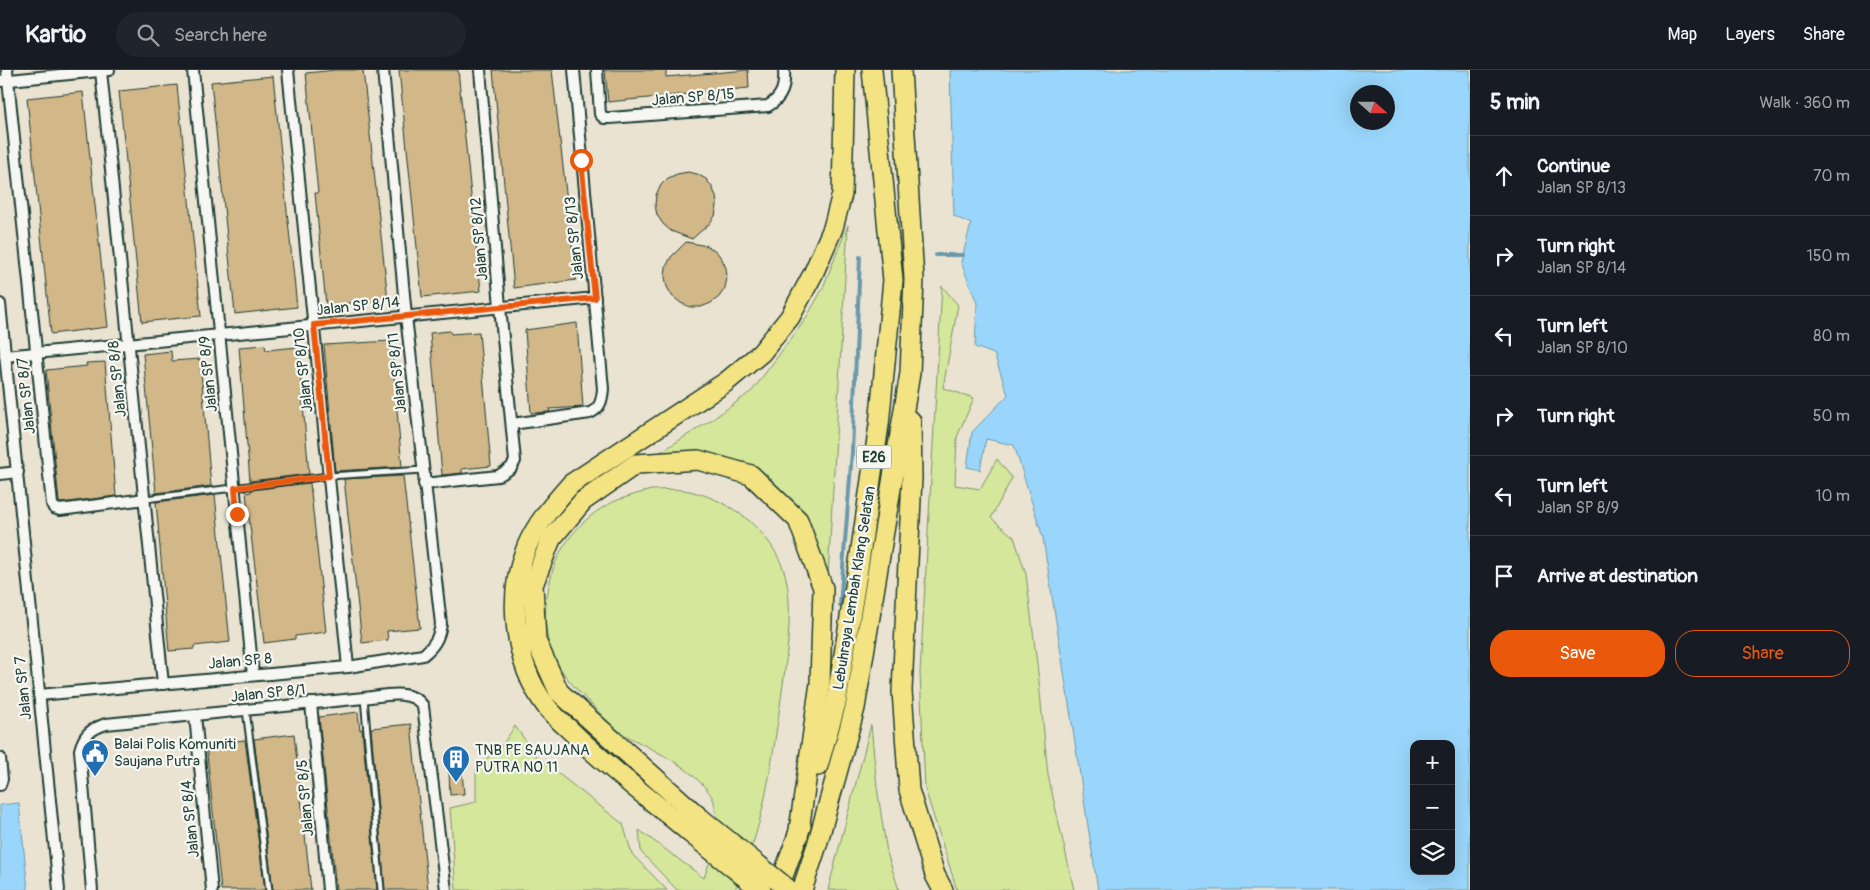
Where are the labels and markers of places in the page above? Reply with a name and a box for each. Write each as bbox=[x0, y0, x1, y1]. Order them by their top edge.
place label: Balai Polis Komuniti Saujana Putra bbox=[114, 735, 236, 771]
public building icon: Balai Polis Komuniti Saujana Putra bbox=[80, 738, 110, 777]
place label: TNB PE SAUJANA PUTRA NO 11 bbox=[475, 741, 590, 777]
building icon: TNB PE SAUJANA PUTRA NO 11 bbox=[441, 744, 471, 783]

